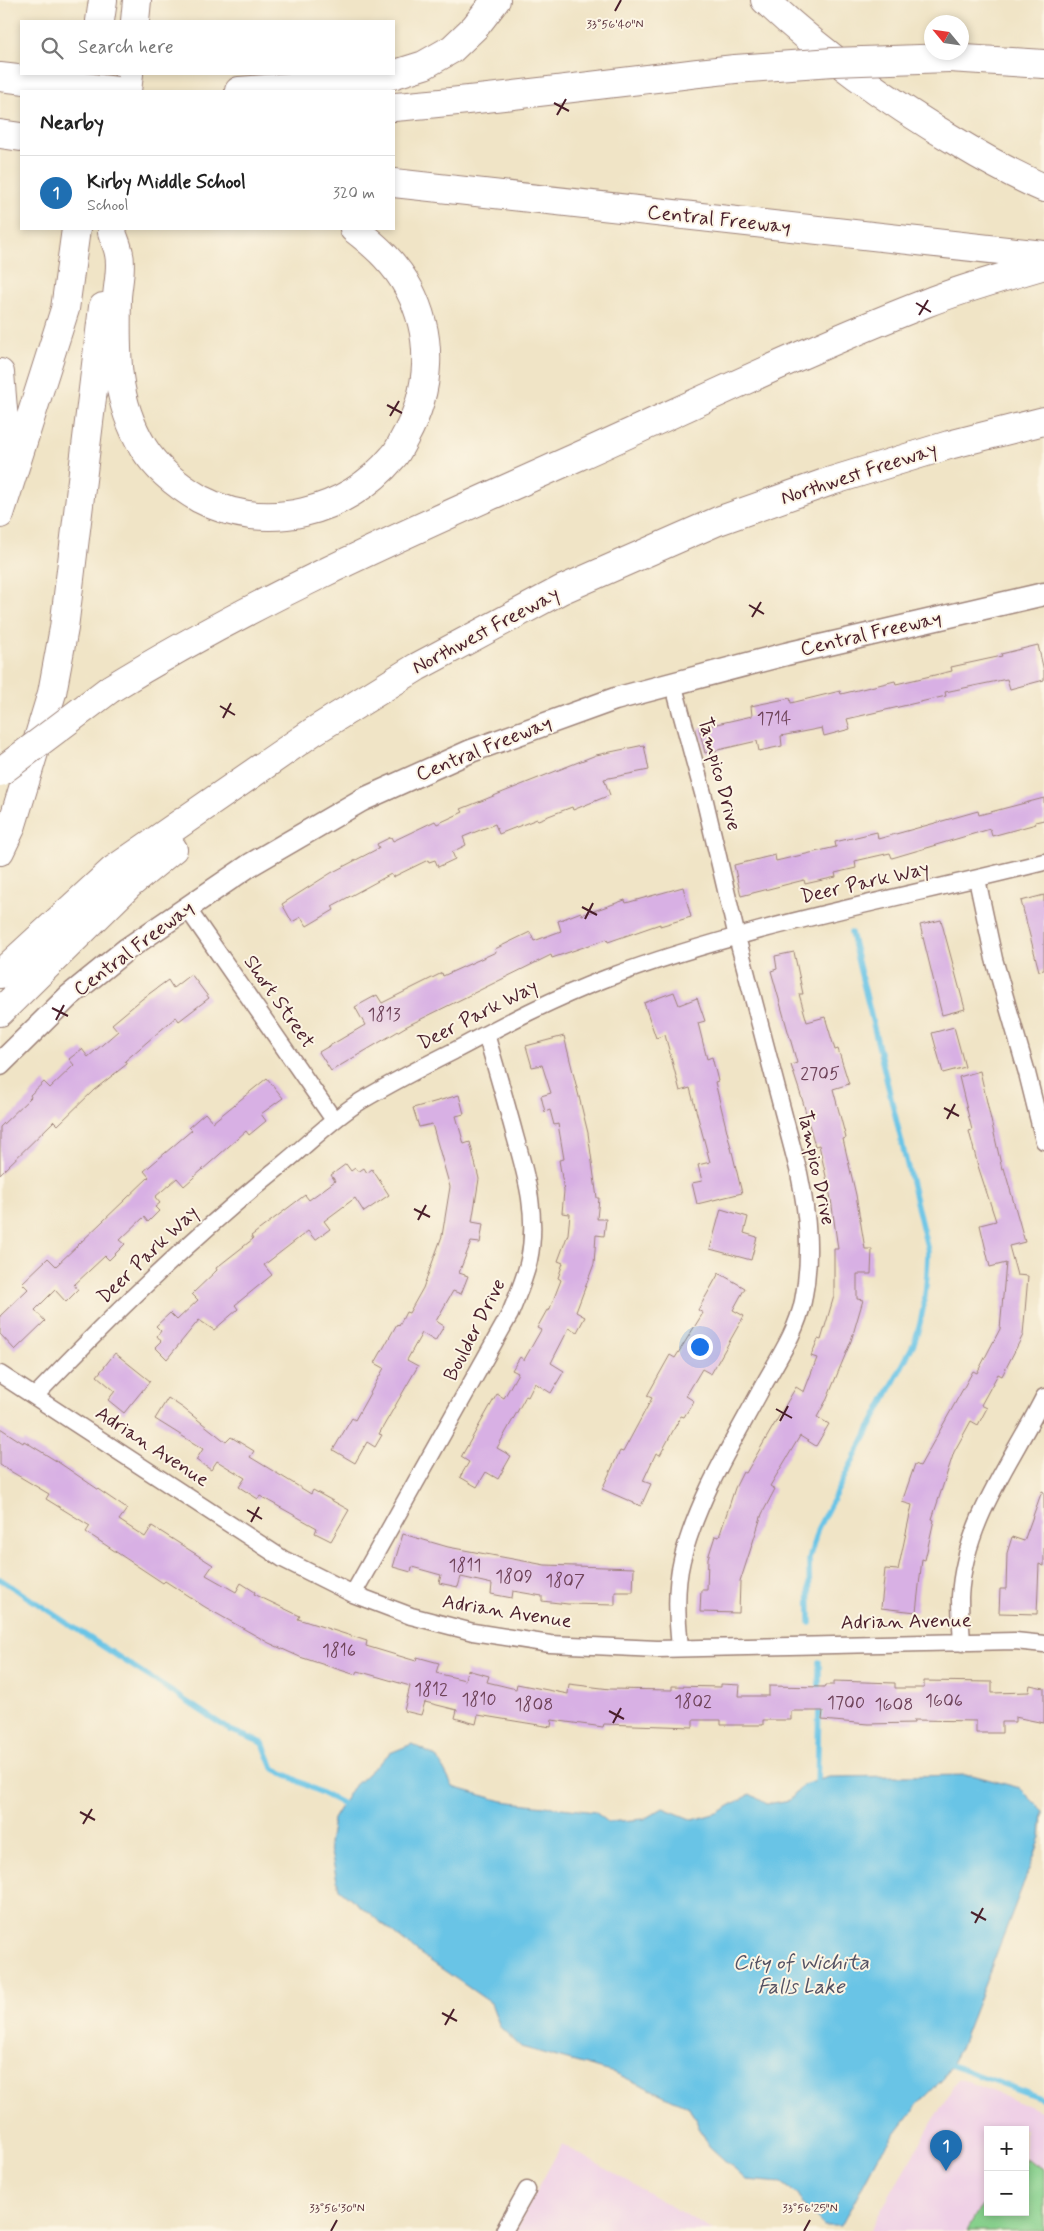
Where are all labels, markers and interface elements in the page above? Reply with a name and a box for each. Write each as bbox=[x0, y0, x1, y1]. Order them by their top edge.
north arrow bbox=[924, 15, 969, 60]
text: 33°56'40"N bbox=[586, 17, 644, 33]
search box bbox=[20, 20, 395, 75]
icon: search bbox=[38, 34, 66, 62]
text: Search here bbox=[78, 35, 174, 60]
text: Nearby bbox=[40, 109, 104, 137]
text: Kirby Middle School bbox=[87, 170, 246, 195]
text: 1 bbox=[52, 183, 60, 204]
text: 320 m bbox=[333, 183, 375, 204]
text: School bbox=[87, 195, 128, 216]
street label: Central Freeway bbox=[646, 199, 792, 241]
street label: Northwest Freeway bbox=[777, 436, 941, 512]
street label: Northwest Freeway bbox=[408, 581, 564, 681]
street label: Central Freeway bbox=[798, 605, 944, 663]
house number: 1714 bbox=[757, 707, 791, 731]
street label: Central Freeway bbox=[412, 709, 556, 789]
street label: Tampico Drive bbox=[691, 714, 747, 834]
street label: Deer Park Way bbox=[798, 855, 932, 911]
street label: Central Freeway bbox=[68, 895, 200, 1003]
street label: Short Street bbox=[237, 950, 321, 1054]
street label: Deer Park Way bbox=[413, 973, 543, 1057]
house number: 1813 bbox=[367, 1003, 401, 1027]
house number: 2705 bbox=[800, 1062, 840, 1086]
street label: Tampico Drive bbox=[791, 1108, 841, 1228]
street label: Deer Park Way bbox=[91, 1200, 205, 1310]
street label: Boulder Drive bbox=[438, 1274, 512, 1386]
your location bbox=[687, 1334, 713, 1360]
street label: Adrian Avenue bbox=[90, 1400, 214, 1494]
house number: 1811 bbox=[449, 1554, 481, 1578]
house number: 1809 bbox=[495, 1565, 533, 1589]
house number: 1807 bbox=[545, 1569, 585, 1593]
street label: Adrian Avenue bbox=[440, 1588, 574, 1636]
street label: Adrian Avenue bbox=[840, 1607, 972, 1637]
house number: 1816 bbox=[322, 1639, 356, 1663]
house number: 1812 bbox=[414, 1678, 448, 1702]
house number: 1810 bbox=[462, 1688, 496, 1712]
house number: 1606 bbox=[925, 1689, 963, 1713]
house number: 1802 bbox=[674, 1690, 712, 1714]
house number: 1700 bbox=[827, 1691, 865, 1715]
house number: 1808 bbox=[515, 1693, 553, 1717]
house number: 1608 bbox=[875, 1693, 913, 1717]
water label: City of Wichita Falls Lake bbox=[733, 1949, 869, 2001]
map controls bbox=[984, 2126, 1029, 2216]
button: + bbox=[984, 2126, 1029, 2171]
pin: 1 bbox=[930, 2130, 962, 2171]
button: − bbox=[984, 2171, 1029, 2216]
text: 33°56'30"N bbox=[309, 2201, 365, 2217]
text: 33°56'25"N bbox=[782, 2201, 838, 2217]

